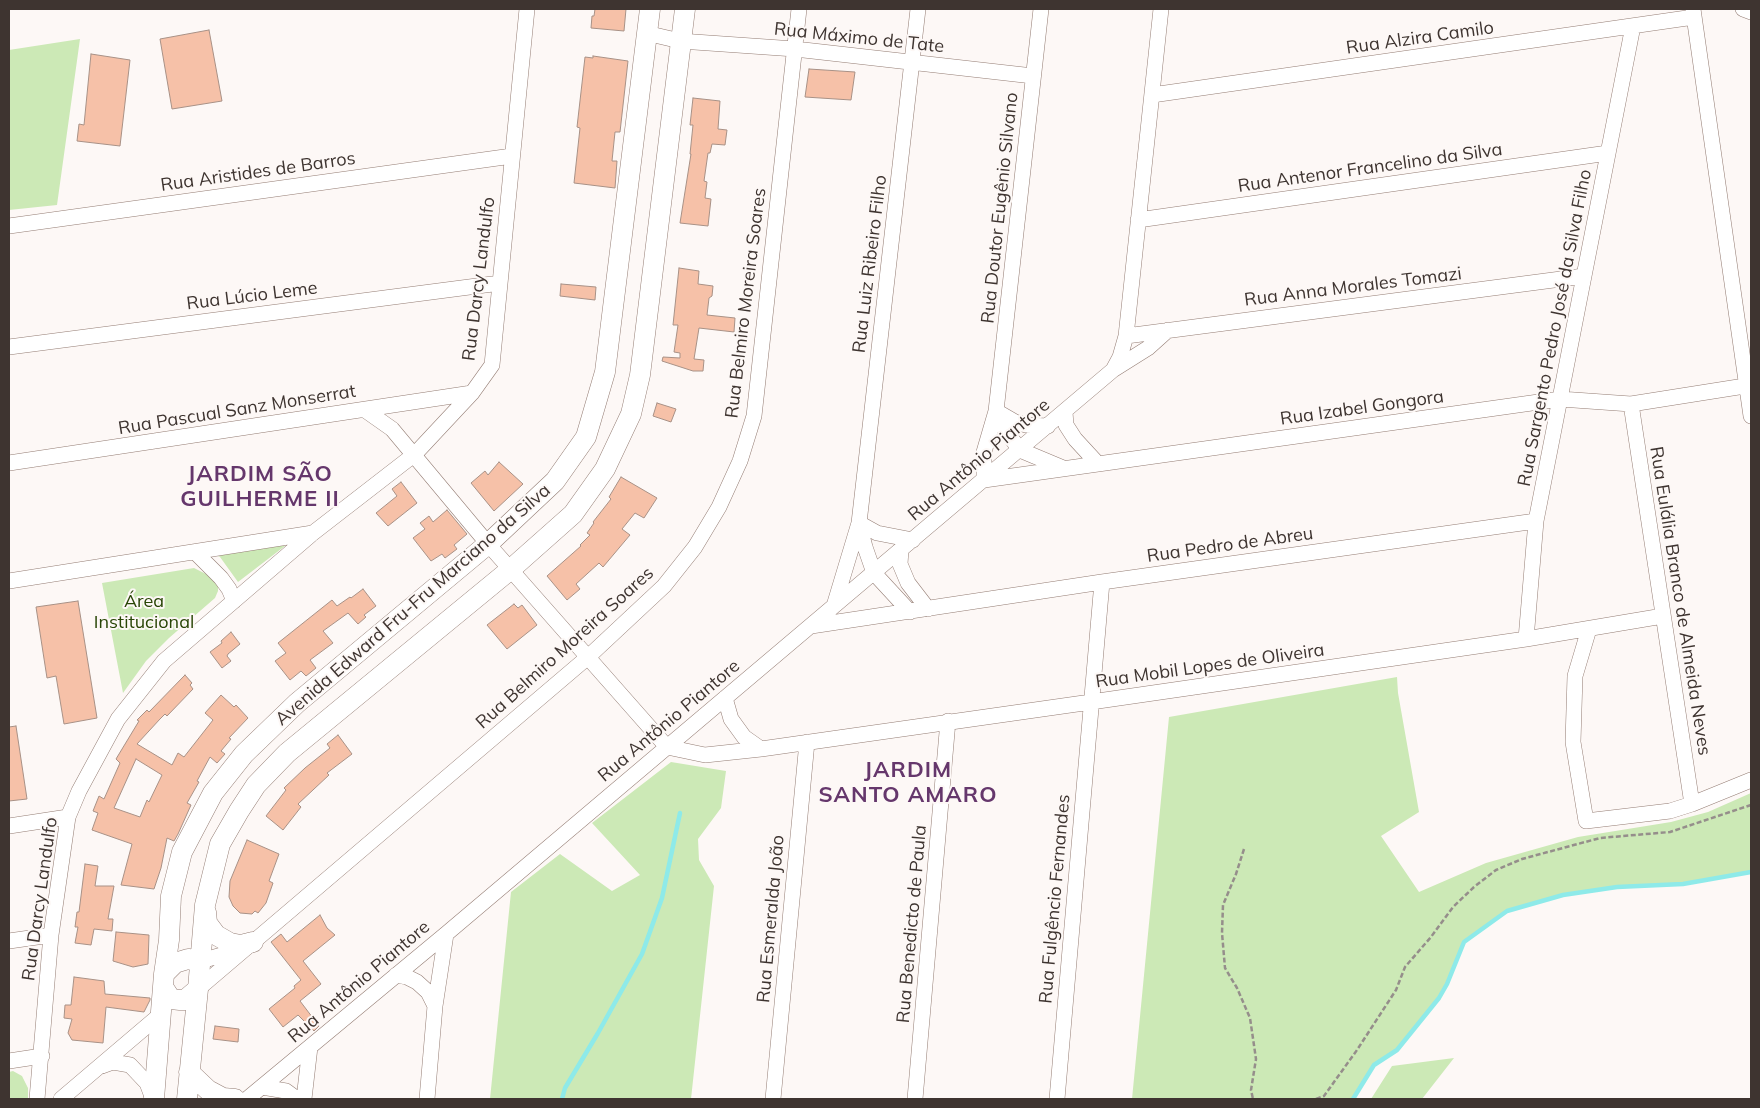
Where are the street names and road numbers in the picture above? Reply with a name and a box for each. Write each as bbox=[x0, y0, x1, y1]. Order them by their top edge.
street label: Rua Alzira Camilo bbox=[1345, 17, 1495, 59]
street label: Rua Máximo de Tate bbox=[773, 18, 945, 58]
street label: Rua Doutor Eugênio Silvano bbox=[977, 91, 1023, 325]
street label: Rua Antenor Francelino da Silva bbox=[1236, 139, 1504, 197]
street label: Rua Aristides de Barros bbox=[159, 148, 357, 196]
street label: Rua Sargento Pedro José da Silva Filho bbox=[1514, 168, 1596, 488]
street label: Rua Luiz Ribeiro Filho bbox=[848, 174, 892, 354]
street label: Rua Belmiro Moreira Soares bbox=[721, 187, 771, 419]
street label: Rua Darcy Landulfo bbox=[458, 196, 500, 362]
street label: Rua Anna Morales Tomazi bbox=[1243, 263, 1463, 311]
street label: Rua Lúcio Leme bbox=[185, 277, 319, 315]
street label: Rua Pascual Sanz Monserrat bbox=[117, 381, 357, 439]
street label: Rua Izabel Gongora bbox=[1279, 386, 1445, 430]
street label: Rua Antônio Piantore bbox=[904, 394, 1054, 526]
street label: Rua Eulália Branco de Almeida Neves bbox=[1645, 445, 1715, 757]
street label: Avenida Edward Fru-Fru Marciano da Silva bbox=[271, 480, 555, 730]
street label: Rua Pedro de Abreu bbox=[1146, 523, 1314, 567]
street label: Rua Belmiro Moreira Soares bbox=[472, 562, 658, 734]
street label: Rua Mobil Lopes de Oliveira bbox=[1094, 639, 1326, 693]
street label: Rua Antônio Piantore bbox=[594, 655, 744, 787]
street label: Rua Fulgêncio Fernandes bbox=[1035, 794, 1075, 1004]
street label: Rua Darcy Landulfo bbox=[18, 816, 62, 982]
street label: Rua Benedicto de Paula bbox=[893, 824, 931, 1024]
street label: Rua Esmeralda João bbox=[753, 834, 789, 1004]
street label: Rua Antônio Piantore bbox=[284, 916, 434, 1048]

